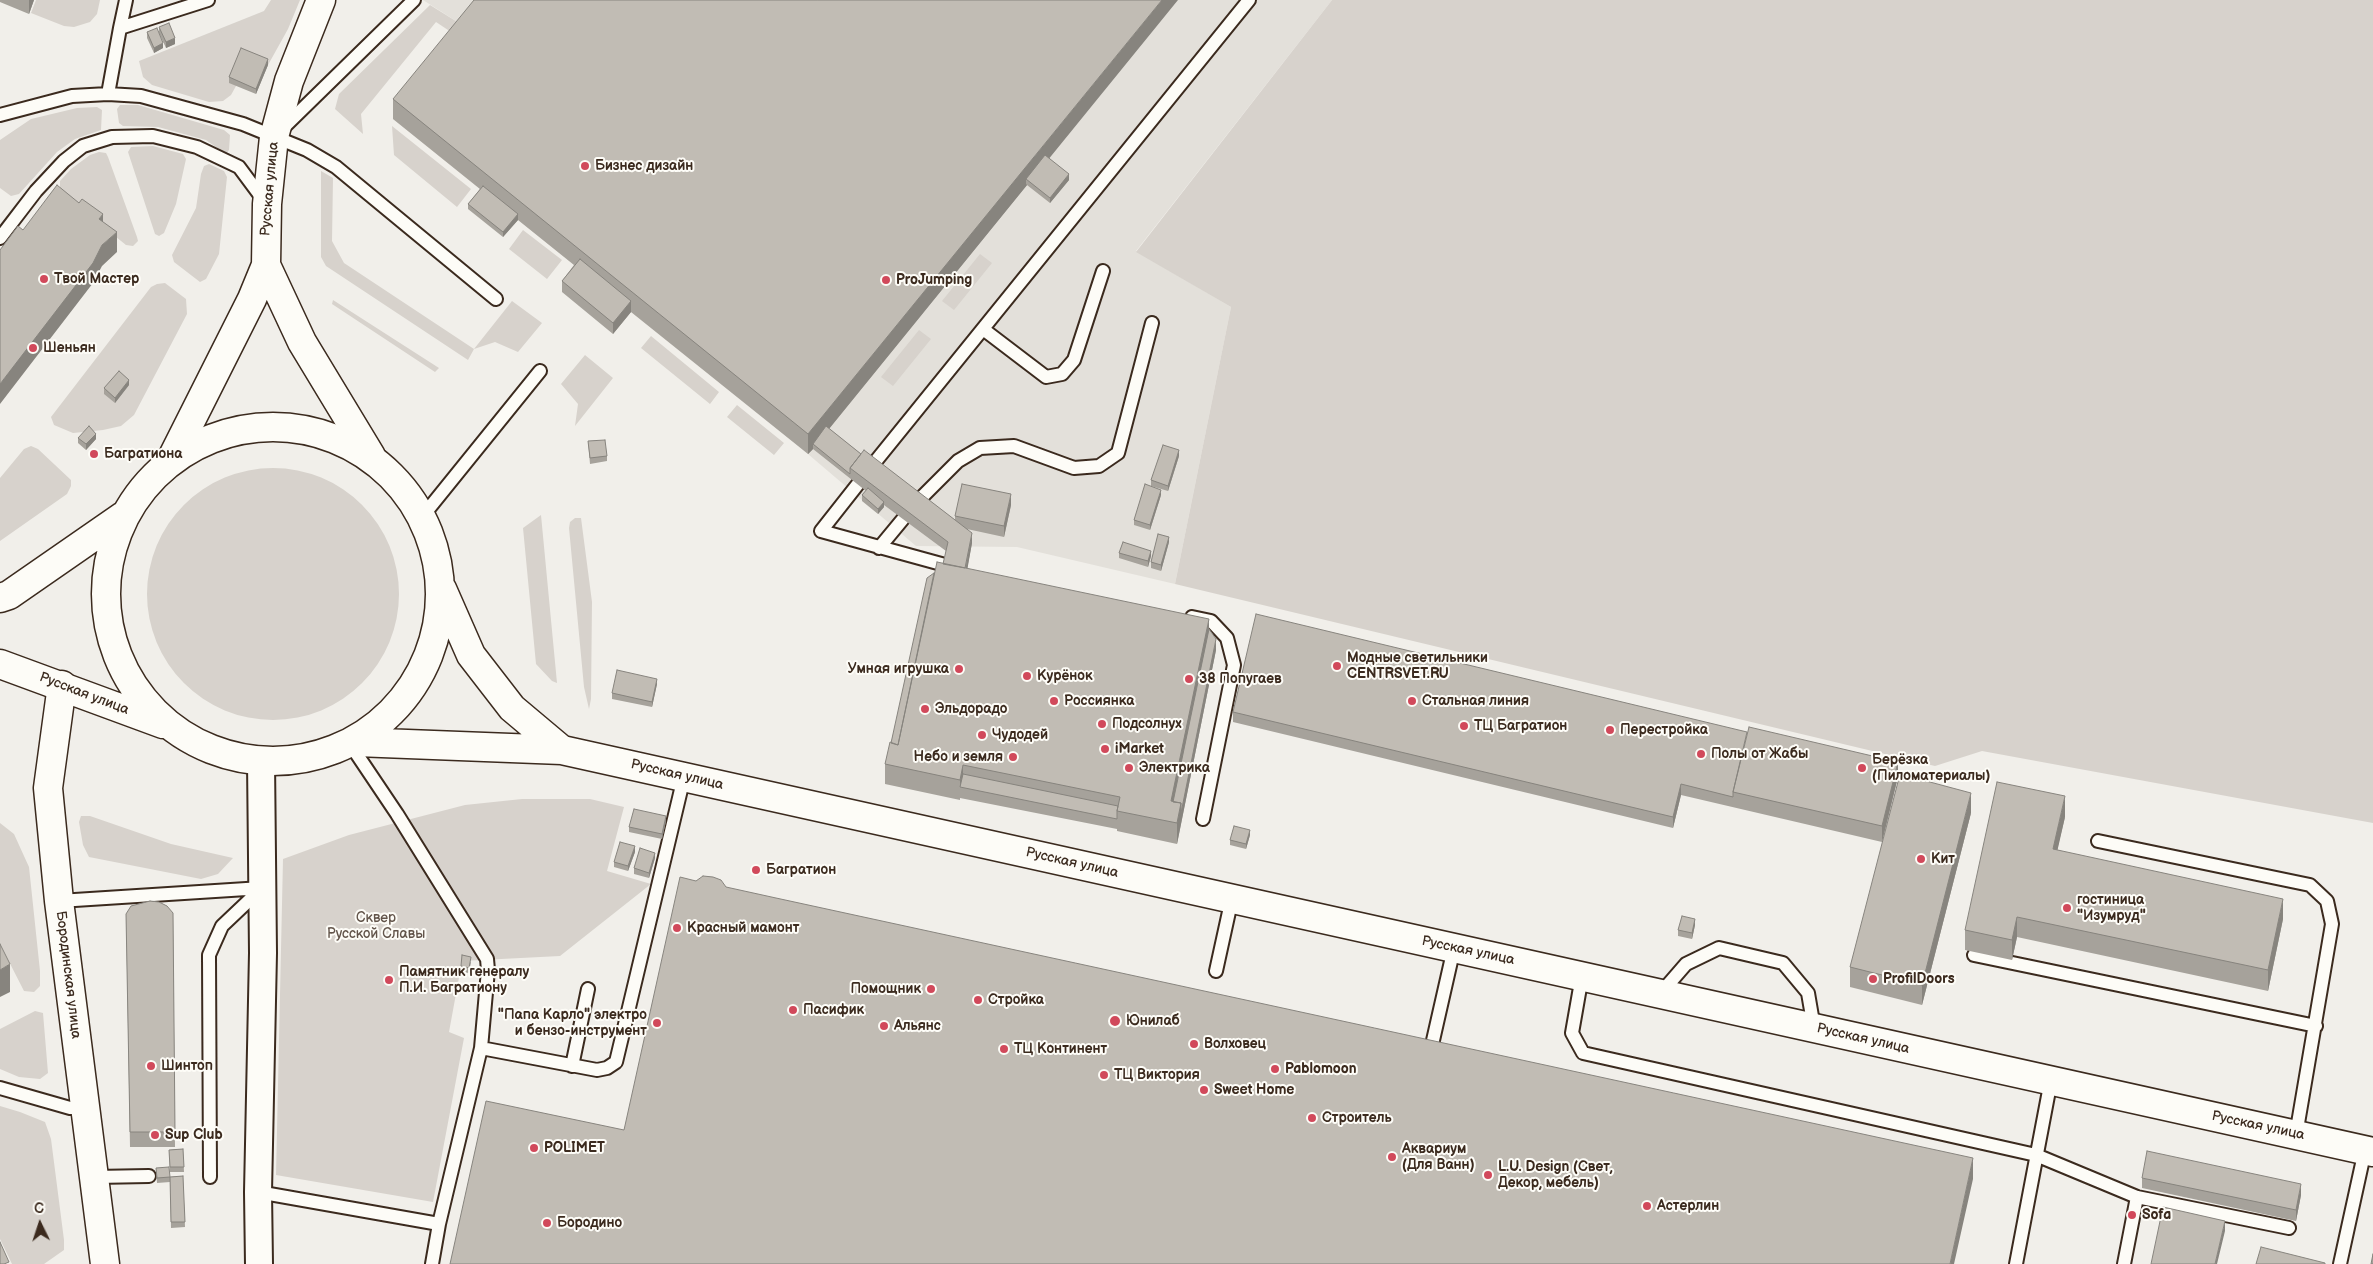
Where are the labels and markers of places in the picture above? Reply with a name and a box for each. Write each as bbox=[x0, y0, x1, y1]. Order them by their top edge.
place label: Бизнес дизайн bbox=[595, 158, 693, 174]
marker: Бизнес дизайн bbox=[579, 160, 591, 172]
place label: Твой Мастер bbox=[54, 271, 139, 287]
place label: ProJumping bbox=[896, 272, 972, 288]
marker: Твой Мастер bbox=[38, 273, 50, 285]
marker: ProJumping bbox=[880, 274, 892, 286]
place label: Шеньян bbox=[43, 340, 96, 356]
marker: Шеньян bbox=[27, 342, 39, 354]
place label: Багратиона bbox=[104, 446, 182, 462]
marker: Багратиона bbox=[88, 448, 100, 460]
place label: Модные светильники CENTRSVET.RU bbox=[1347, 650, 1488, 682]
marker: Модные светильники CENTRSVET.RU bbox=[1331, 660, 1343, 672]
place label: Умная игрушка bbox=[848, 661, 949, 677]
marker: Умная игрушка bbox=[953, 663, 965, 675]
place label: Курёнок bbox=[1037, 668, 1093, 684]
marker: Курёнок bbox=[1021, 670, 1033, 682]
place label: 38 Попугаев bbox=[1199, 671, 1282, 687]
marker: 38 Попугаев bbox=[1183, 673, 1195, 685]
place label: Россиянка bbox=[1064, 693, 1134, 709]
place label: Стальная линия bbox=[1422, 693, 1529, 709]
marker: Россиянка bbox=[1048, 695, 1060, 707]
marker: Стальная линия bbox=[1406, 695, 1418, 707]
place label: Эльдорадо bbox=[935, 701, 1007, 717]
marker: Эльдорадо bbox=[919, 703, 931, 715]
place label: Подсолнух bbox=[1112, 716, 1182, 732]
marker: Подсолнух bbox=[1096, 718, 1108, 730]
place label: ТЦ Багратион bbox=[1474, 718, 1567, 734]
marker: ТЦ Багратион bbox=[1458, 720, 1470, 732]
place label: Перестройка bbox=[1620, 722, 1708, 738]
marker: Перестройка bbox=[1604, 724, 1616, 736]
place label: Чудодей bbox=[992, 727, 1048, 743]
marker: Чудодей bbox=[976, 729, 988, 741]
place label: iMarket bbox=[1115, 741, 1164, 757]
marker: iMarket bbox=[1099, 743, 1111, 755]
place label: Полы от Жабы bbox=[1711, 746, 1808, 762]
marker: Полы от Жабы bbox=[1695, 748, 1707, 760]
place label: Небо и земля bbox=[914, 749, 1003, 765]
marker: Небо и земля bbox=[1007, 751, 1019, 763]
place label: Берёзка (Пиломатериалы) bbox=[1872, 752, 1990, 784]
place label: Электрика bbox=[1139, 760, 1210, 776]
marker: Электрика bbox=[1123, 762, 1135, 774]
marker: Берёзка (Пиломатериалы) bbox=[1856, 762, 1868, 774]
place label: Кит bbox=[1931, 851, 1955, 867]
marker: Кит bbox=[1915, 853, 1927, 865]
place label: Багратион bbox=[766, 862, 836, 878]
marker: Багратион bbox=[750, 864, 762, 876]
place label: гостиница "Изумруд" bbox=[2077, 892, 2146, 924]
marker: гостиница "Изумруд" bbox=[2061, 902, 2073, 914]
place label: Красный мамонт bbox=[687, 920, 799, 936]
marker: Красный мамонт bbox=[671, 922, 683, 934]
place label: Памятник генералу П.И. Багратиону bbox=[399, 964, 529, 996]
place label: ProfilDoors bbox=[1883, 971, 1955, 987]
marker: ProfilDoors bbox=[1867, 973, 1879, 985]
marker: Памятник генералу П.И. Багратиону bbox=[383, 974, 395, 986]
place label: Помощник bbox=[850, 981, 921, 997]
marker: Помощник bbox=[925, 983, 937, 995]
place label: Стройка bbox=[988, 992, 1044, 1008]
marker: Стройка bbox=[972, 994, 984, 1006]
place label: Пасифик bbox=[803, 1002, 864, 1018]
marker: Пасифик bbox=[787, 1004, 799, 1016]
place label: "Папа Карло" электро и бензо-инструмент bbox=[498, 1007, 647, 1040]
place label: Юнилаб bbox=[1126, 1013, 1180, 1029]
marker: Юнилаб bbox=[1108, 1014, 1122, 1028]
marker: "Папа Карло" электро и бензо-инструмент bbox=[651, 1017, 663, 1029]
place label: Альянс bbox=[894, 1018, 941, 1034]
marker: Альянс bbox=[878, 1020, 890, 1032]
place label: Волховец bbox=[1204, 1036, 1266, 1052]
marker: Волховец bbox=[1188, 1038, 1200, 1050]
place label: ТЦ Континент bbox=[1014, 1041, 1107, 1057]
marker: ТЦ Континент bbox=[998, 1043, 1010, 1055]
place label: Шинтоп bbox=[161, 1058, 213, 1074]
marker: Шинтоп bbox=[145, 1060, 157, 1072]
place label: Pablomoon bbox=[1285, 1061, 1357, 1077]
marker: Pablomoon bbox=[1269, 1063, 1281, 1075]
place label: ТЦ Виктория bbox=[1114, 1067, 1200, 1083]
marker: ТЦ Виктория bbox=[1098, 1069, 1110, 1081]
place label: Sweet Home bbox=[1214, 1082, 1294, 1098]
marker: Sweet Home bbox=[1198, 1084, 1210, 1096]
place label: Строитель bbox=[1322, 1110, 1392, 1126]
marker: Строитель bbox=[1306, 1112, 1318, 1124]
place label: Sup Club bbox=[165, 1127, 223, 1143]
marker: Sup Club bbox=[149, 1129, 161, 1141]
place label: POLIMET bbox=[544, 1140, 605, 1156]
place label: Аквариум (Для Ванн) bbox=[1402, 1141, 1475, 1174]
marker: POLIMET bbox=[528, 1142, 540, 1154]
marker: Аквариум (Для Ванн) bbox=[1386, 1151, 1398, 1163]
place label: L.U. Design (Свет, Декор, мебель) bbox=[1498, 1159, 1613, 1192]
marker: L.U. Design (Свет, Декор, мебель) bbox=[1482, 1169, 1494, 1181]
place label: Астерлин bbox=[1657, 1198, 1719, 1214]
marker: Астерлин bbox=[1641, 1200, 1653, 1212]
place label: Sofa bbox=[2142, 1207, 2171, 1223]
marker: Sofa bbox=[2126, 1209, 2138, 1221]
place label: Бородино bbox=[557, 1215, 622, 1231]
marker: Бородино bbox=[541, 1217, 553, 1229]

